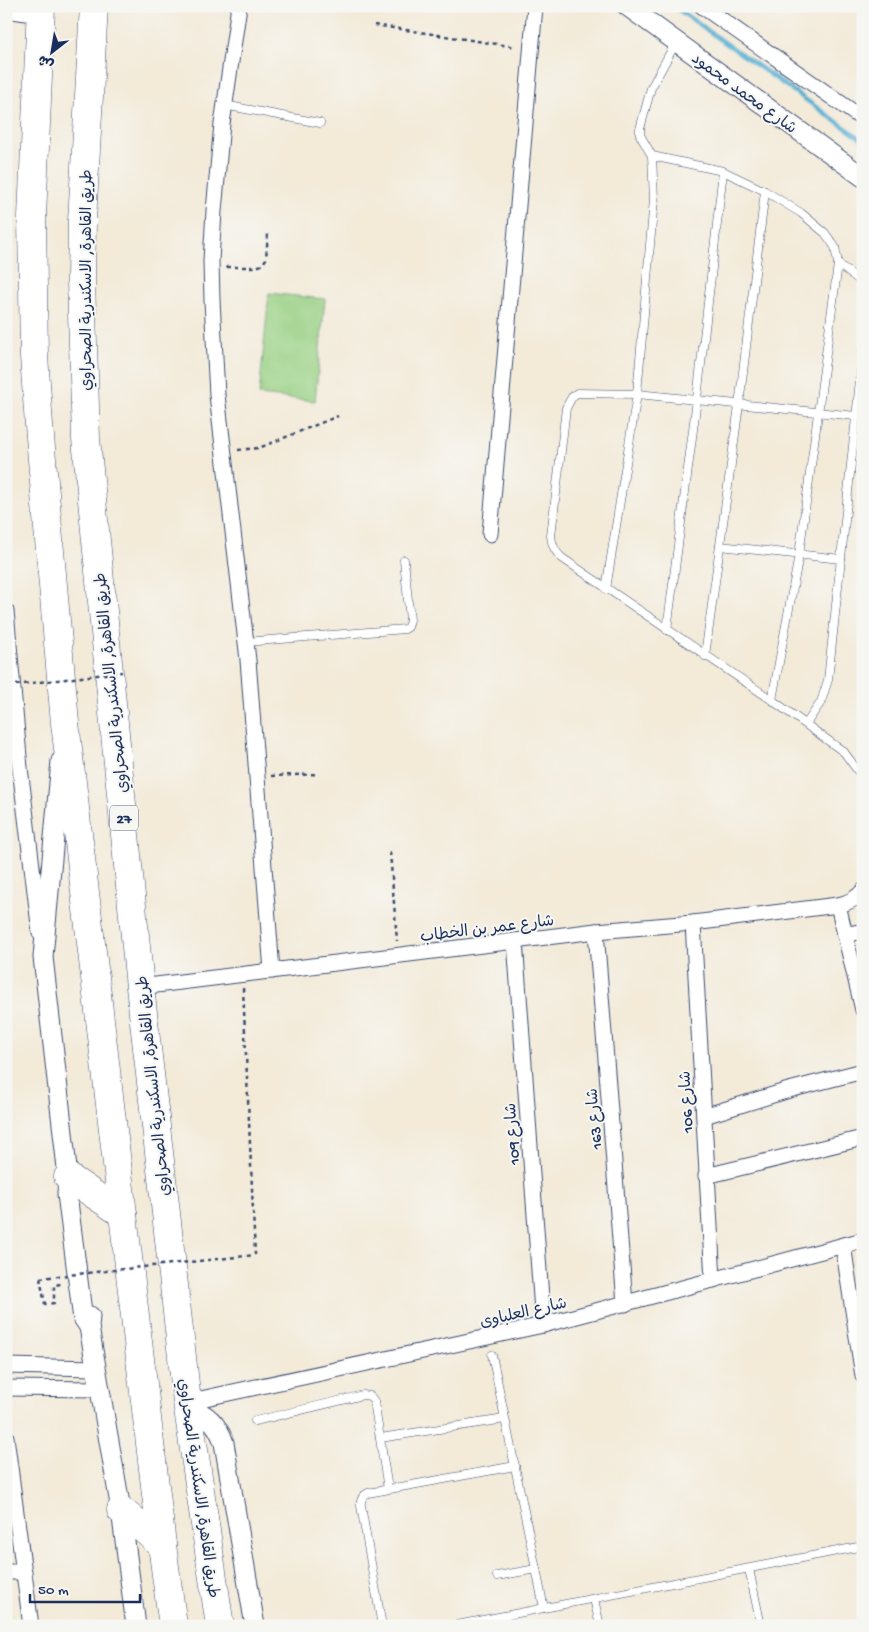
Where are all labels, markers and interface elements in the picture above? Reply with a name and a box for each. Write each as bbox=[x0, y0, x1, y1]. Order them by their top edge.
north arrow bbox=[28, 28, 78, 78]
text: ش bbox=[36, 50, 58, 72]
street label: شارع محمد محمود bbox=[687, 50, 799, 139]
street label: طريق القاهرة, الاسكندرية الصحراوي bbox=[78, 169, 98, 391]
street label: طريق القاهرة, الاسكندرية الصحراوي bbox=[91, 571, 135, 794]
road number: 27 bbox=[110, 806, 138, 830]
street label: شارع عمر بن الخطاب bbox=[419, 913, 555, 948]
street label: طريق القاهرة, الاسكندرية الصحراوي bbox=[133, 974, 177, 1197]
street label: شارع 106 bbox=[677, 1070, 700, 1134]
street label: شارع 163 bbox=[584, 1087, 609, 1151]
street label: شارع 109 bbox=[503, 1102, 526, 1166]
street label: شارع العلباوى bbox=[478, 1295, 569, 1334]
street label: طريق القاهرة, الاسكندرية الصحراوي bbox=[172, 1377, 222, 1600]
scale bar bbox=[30, 1572, 140, 1604]
text: 50 m bbox=[38, 1582, 69, 1600]

